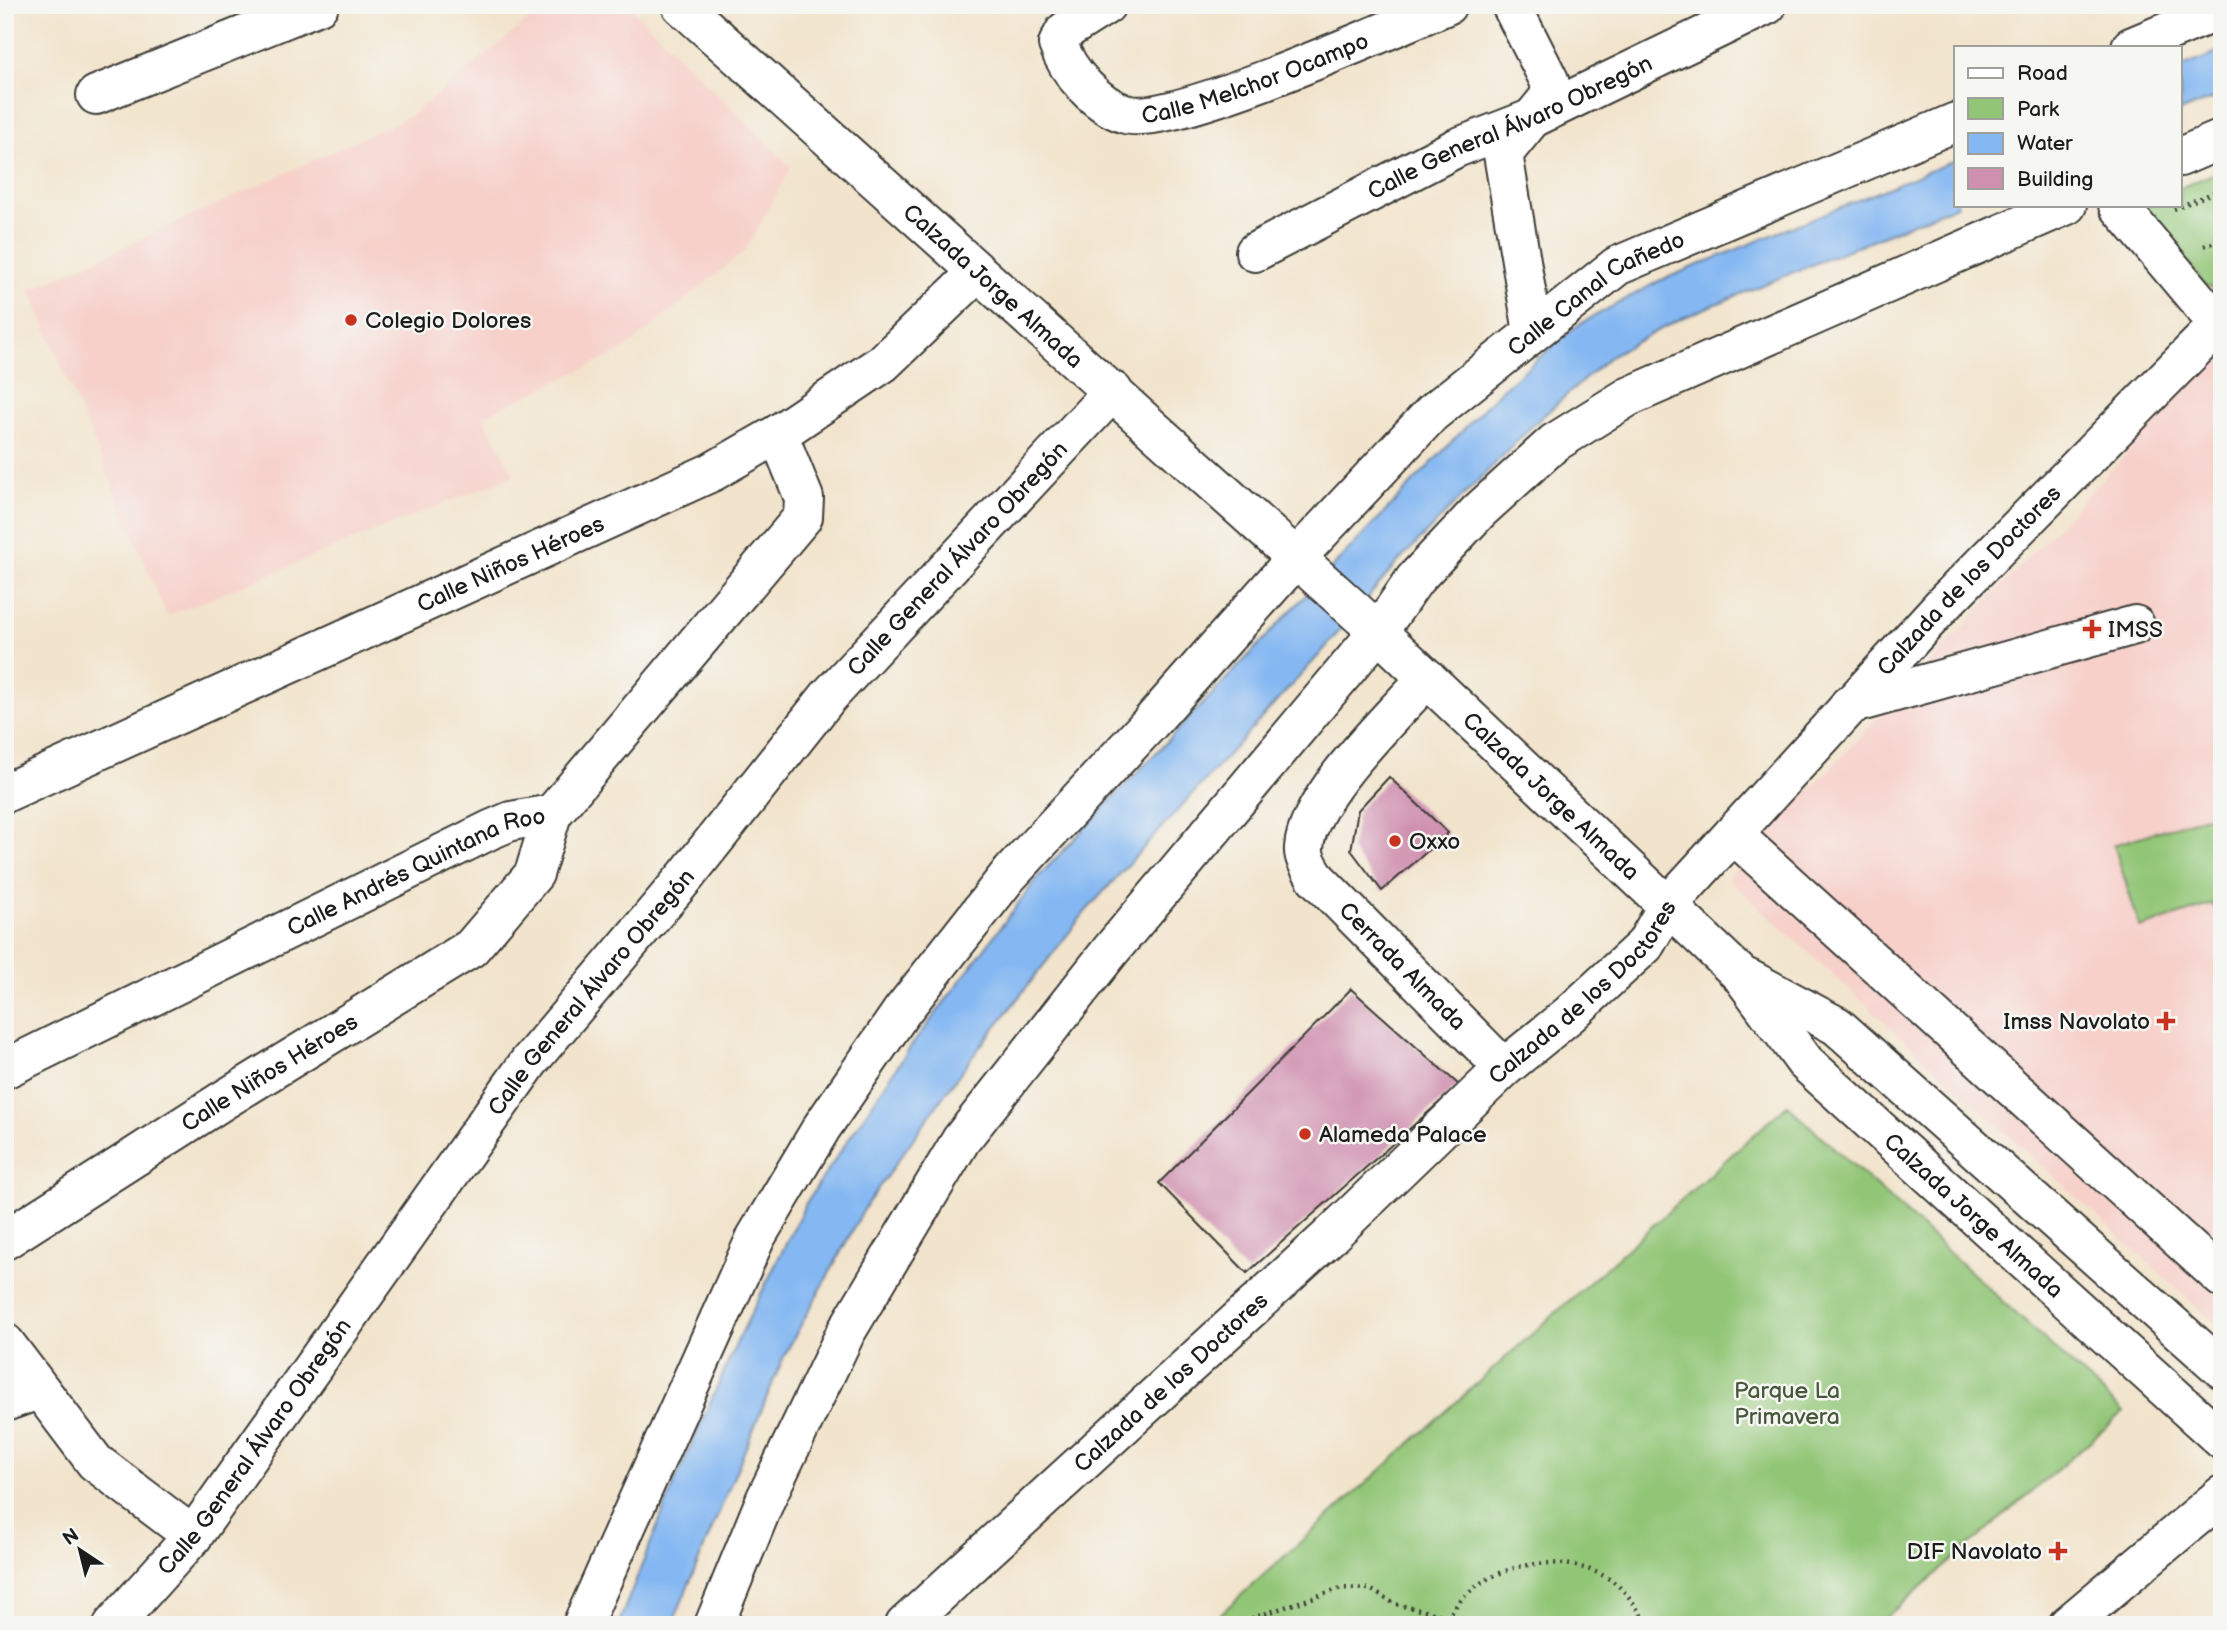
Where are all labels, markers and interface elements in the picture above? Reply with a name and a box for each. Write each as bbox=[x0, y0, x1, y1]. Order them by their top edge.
street label: Calle Melchor Ocampo bbox=[1140, 27, 1373, 130]
legend bbox=[1954, 46, 2182, 206]
street label: Calle General Álvaro Obregón bbox=[1363, 50, 1657, 206]
text: Road bbox=[2017, 61, 2068, 86]
text: Park bbox=[2017, 97, 2060, 122]
text: Water bbox=[2017, 131, 2073, 156]
text: Building bbox=[2017, 167, 2093, 192]
street label: Calzada Jorge Almada bbox=[897, 198, 1089, 375]
street label: Calle Canal Cañedo bbox=[1502, 226, 1689, 363]
place label: Colegio Dolores bbox=[365, 307, 531, 335]
marker: Colegio Dolores bbox=[343, 312, 359, 328]
street label: Calle General Álvaro Obregón bbox=[842, 436, 1074, 682]
street label: Calzada de los Doctores bbox=[1872, 480, 2067, 682]
street label: Calle Niños Héroes bbox=[413, 510, 609, 619]
place label: IMSS bbox=[2108, 616, 2163, 644]
marker: IMSS bbox=[2082, 619, 2102, 639]
street label: Calzada Jorge Almada bbox=[1456, 706, 1645, 887]
street label: Calle Andrés Quintana Roo bbox=[283, 802, 548, 943]
place label: Oxxo bbox=[1409, 828, 1460, 856]
marker: Oxxo bbox=[1387, 833, 1403, 849]
street label: Calle General Álvaro Obregón bbox=[482, 864, 701, 1121]
street label: Calzada de los Doctores bbox=[1483, 896, 1683, 1090]
street label: Cerrada Almada bbox=[1333, 897, 1472, 1036]
street label: Calle Niños Héroes bbox=[176, 1008, 363, 1138]
place label: Imss Navolato bbox=[2003, 1008, 2150, 1036]
marker: Imss Navolato bbox=[2156, 1011, 2176, 1031]
place label: Alameda Palace bbox=[1319, 1121, 1487, 1149]
marker: Alameda Palace bbox=[1297, 1126, 1313, 1142]
street label: Calzada Jorge Almada bbox=[1878, 1127, 2069, 1304]
street label: Calzada de los Doctores bbox=[1068, 1287, 1274, 1479]
street label: Calle General Álvaro Obregón bbox=[152, 1313, 358, 1581]
park label: Parque La Primavera bbox=[1734, 1377, 1840, 1431]
north arrow bbox=[46, 1514, 116, 1584]
text: N bbox=[59, 1524, 84, 1551]
place label: DIF Navolato bbox=[1907, 1538, 2042, 1566]
marker: DIF Navolato bbox=[2048, 1541, 2068, 1561]

